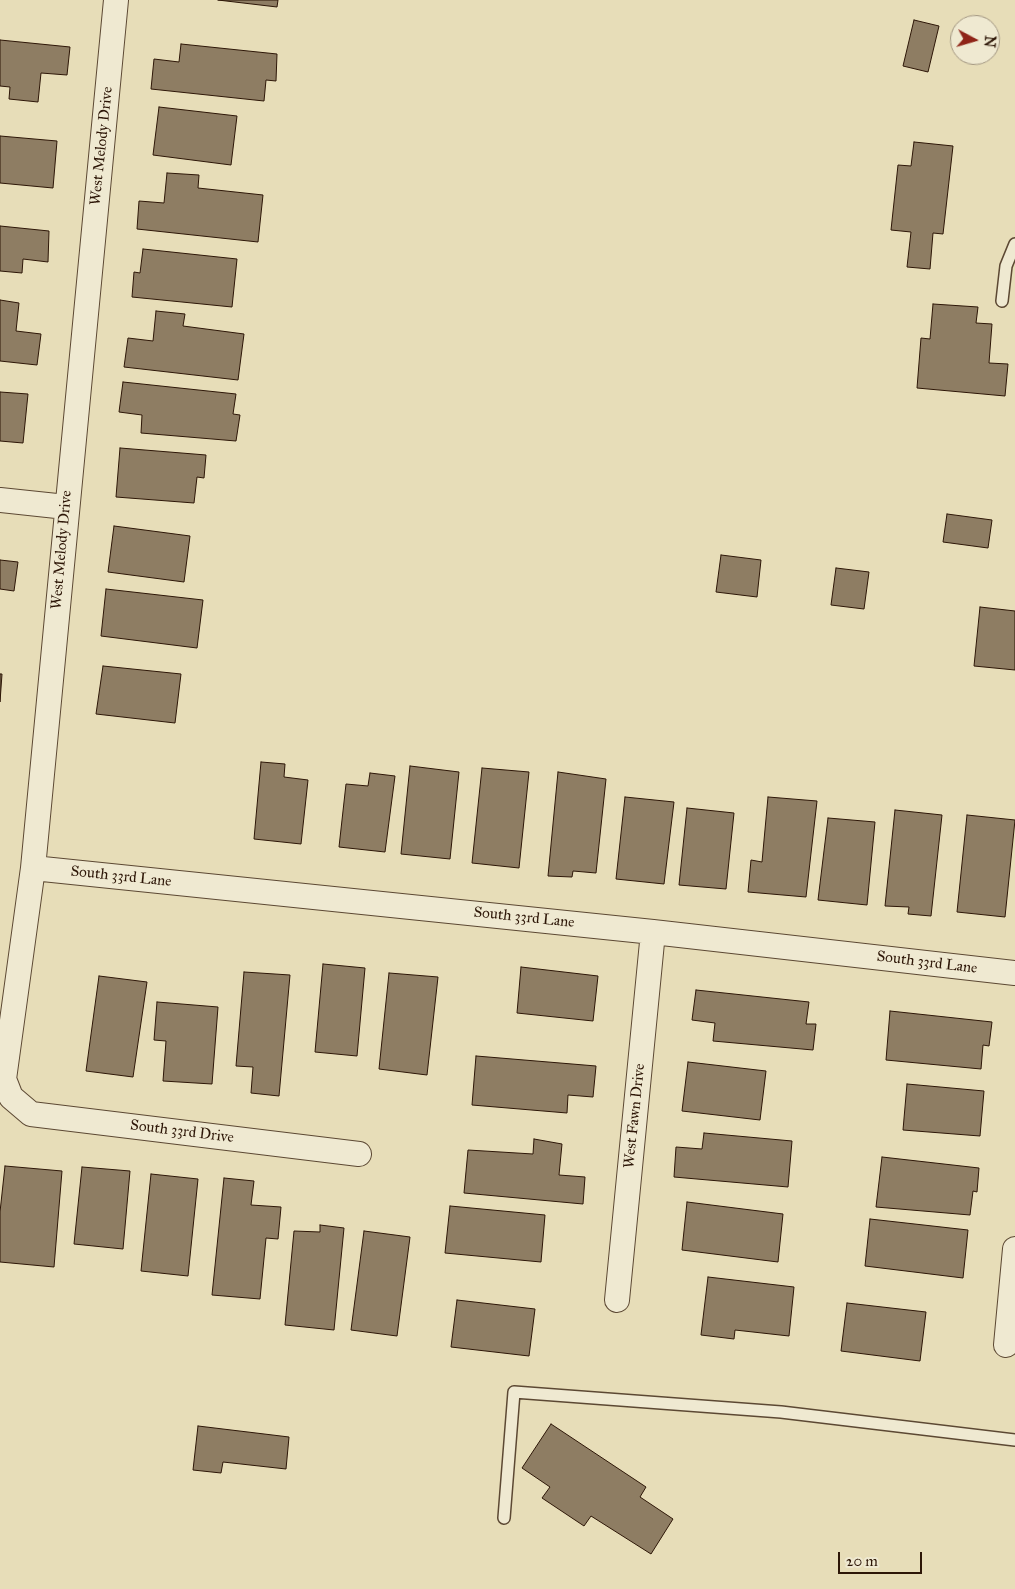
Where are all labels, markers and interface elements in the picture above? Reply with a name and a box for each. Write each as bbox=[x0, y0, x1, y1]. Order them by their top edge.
north arrow bbox=[950, 15, 1000, 65]
text: N bbox=[980, 35, 998, 48]
street label: West Melody Drive bbox=[87, 86, 117, 206]
street label: West Melody Drive bbox=[48, 490, 76, 610]
street label: South 33rd Lane bbox=[70, 863, 172, 891]
street label: South 33rd Lane bbox=[473, 904, 575, 932]
street label: South 33rd Lane bbox=[876, 948, 978, 978]
street label: West Fawn Drive bbox=[621, 1063, 649, 1169]
street label: South 33rd Drive bbox=[129, 1117, 235, 1147]
scale bar bbox=[840, 1542, 924, 1574]
text: 20 m bbox=[846, 1552, 878, 1570]

